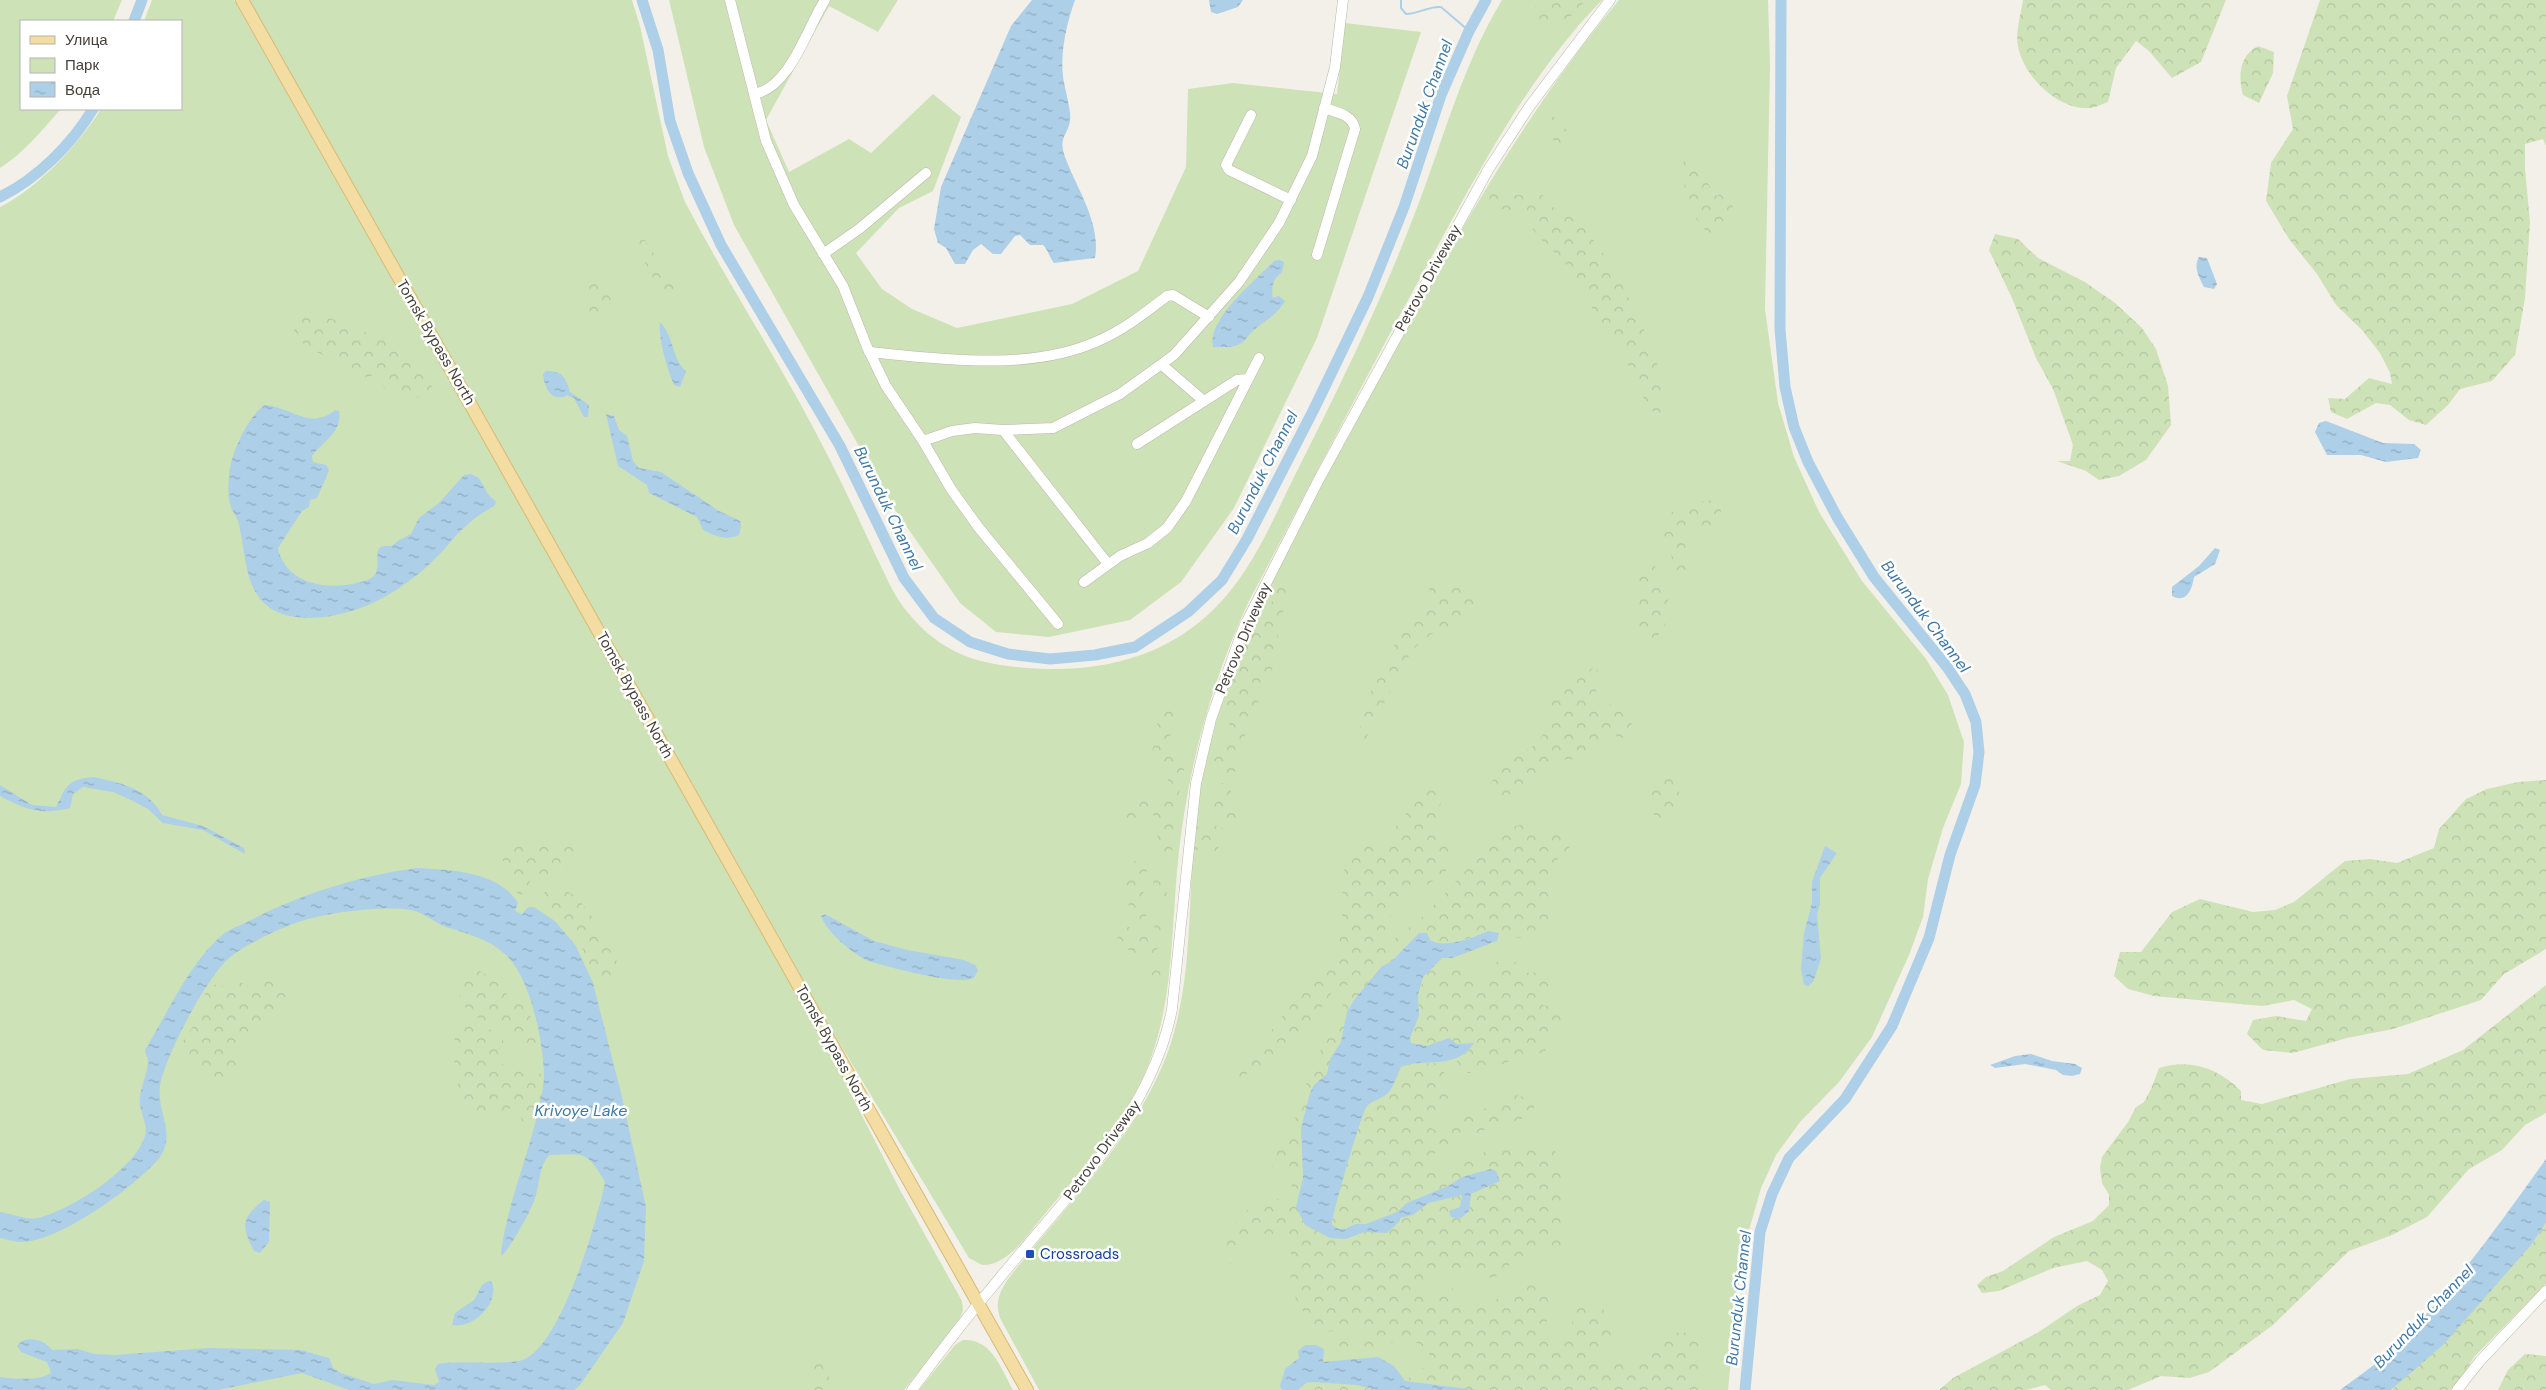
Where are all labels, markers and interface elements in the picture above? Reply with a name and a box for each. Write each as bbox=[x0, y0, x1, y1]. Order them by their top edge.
legend bbox=[20, 20, 182, 110]
text: Улица bbox=[65, 30, 108, 50]
water label: Burunduk Channel bbox=[1391, 36, 1458, 172]
text: Парк bbox=[65, 55, 99, 75]
text: Вода bbox=[65, 80, 101, 100]
street label: Petrovo Driveway bbox=[1390, 220, 1466, 335]
street label: Tomsk Bypass North bbox=[392, 276, 480, 408]
water label: Burunduk Channel bbox=[1222, 407, 1303, 537]
water label: Burunduk Channel bbox=[849, 443, 928, 574]
water label: Burunduk Channel bbox=[1876, 556, 1975, 677]
street label: Petrovo Driveway bbox=[1210, 579, 1276, 697]
street label: Tomsk Bypass North bbox=[592, 628, 678, 762]
street label: Tomsk Bypass North bbox=[791, 981, 877, 1115]
street label: Petrovo Driveway bbox=[1059, 1095, 1146, 1204]
water label: Krivoye Lake bbox=[535, 1100, 628, 1121]
water label: Burunduk Channel bbox=[1721, 1229, 1756, 1367]
place label: Crossroads bbox=[1040, 1244, 1119, 1264]
marker: Crossroads bbox=[1024, 1248, 1036, 1260]
water label: Burunduk Channel bbox=[2369, 1260, 2478, 1372]

